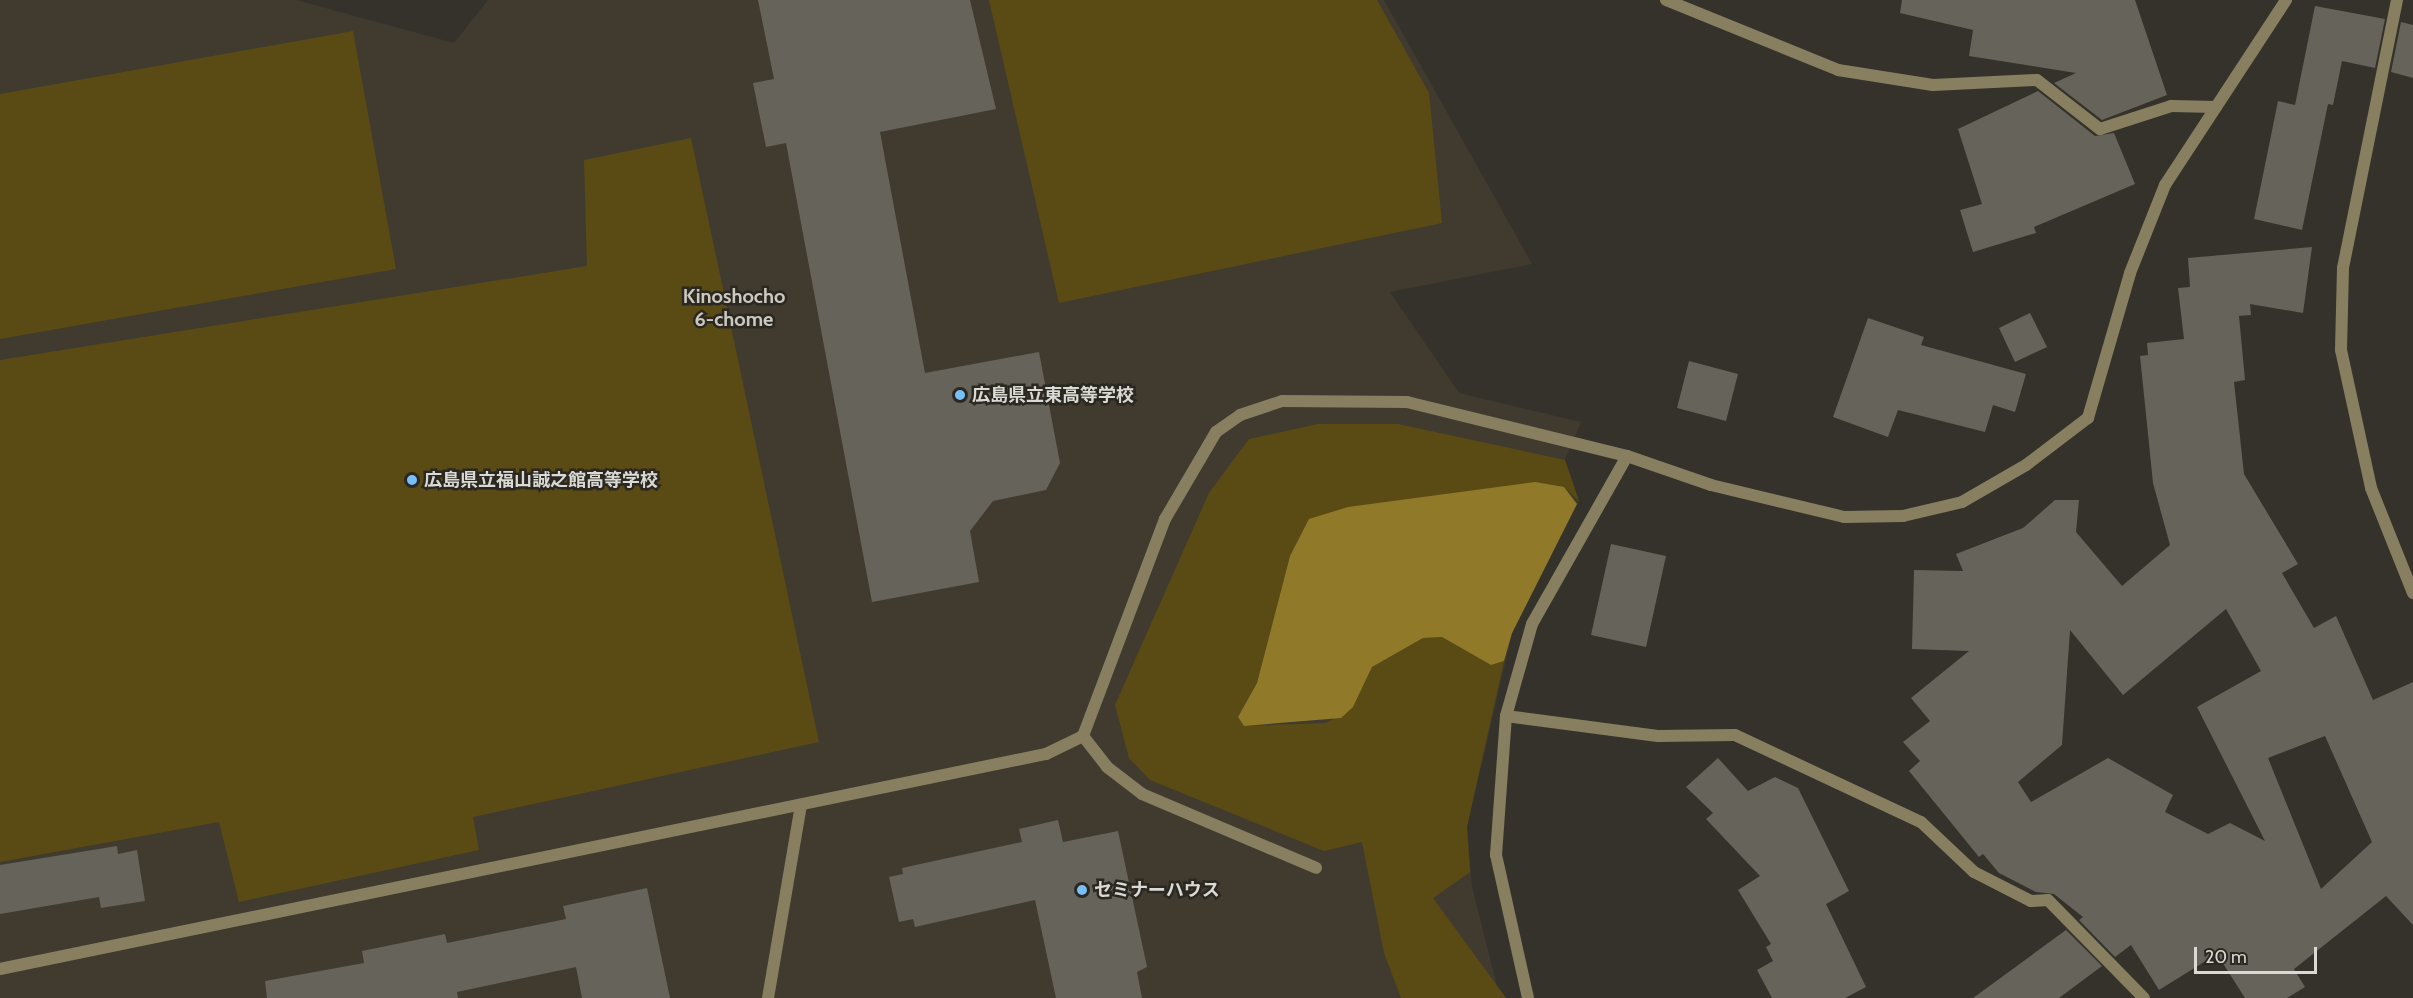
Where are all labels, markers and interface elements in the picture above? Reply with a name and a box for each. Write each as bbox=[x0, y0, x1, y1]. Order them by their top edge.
district label: Kinoshocho 6-chome bbox=[683, 285, 785, 332]
place label: 広島県立東高等学校 bbox=[972, 384, 1134, 406]
marker: 広島県立東高等学校 bbox=[953, 388, 967, 402]
place label: 広島県立福山誠之館高等学校 bbox=[424, 469, 658, 491]
marker: 広島県立福山誠之館高等学校 bbox=[405, 473, 419, 487]
place label: セミナーハウス bbox=[1094, 879, 1220, 901]
marker: セミナーハウス bbox=[1075, 883, 1089, 897]
scale bar bbox=[2197, 935, 2320, 973]
text: 20 m bbox=[2205, 946, 2247, 968]

